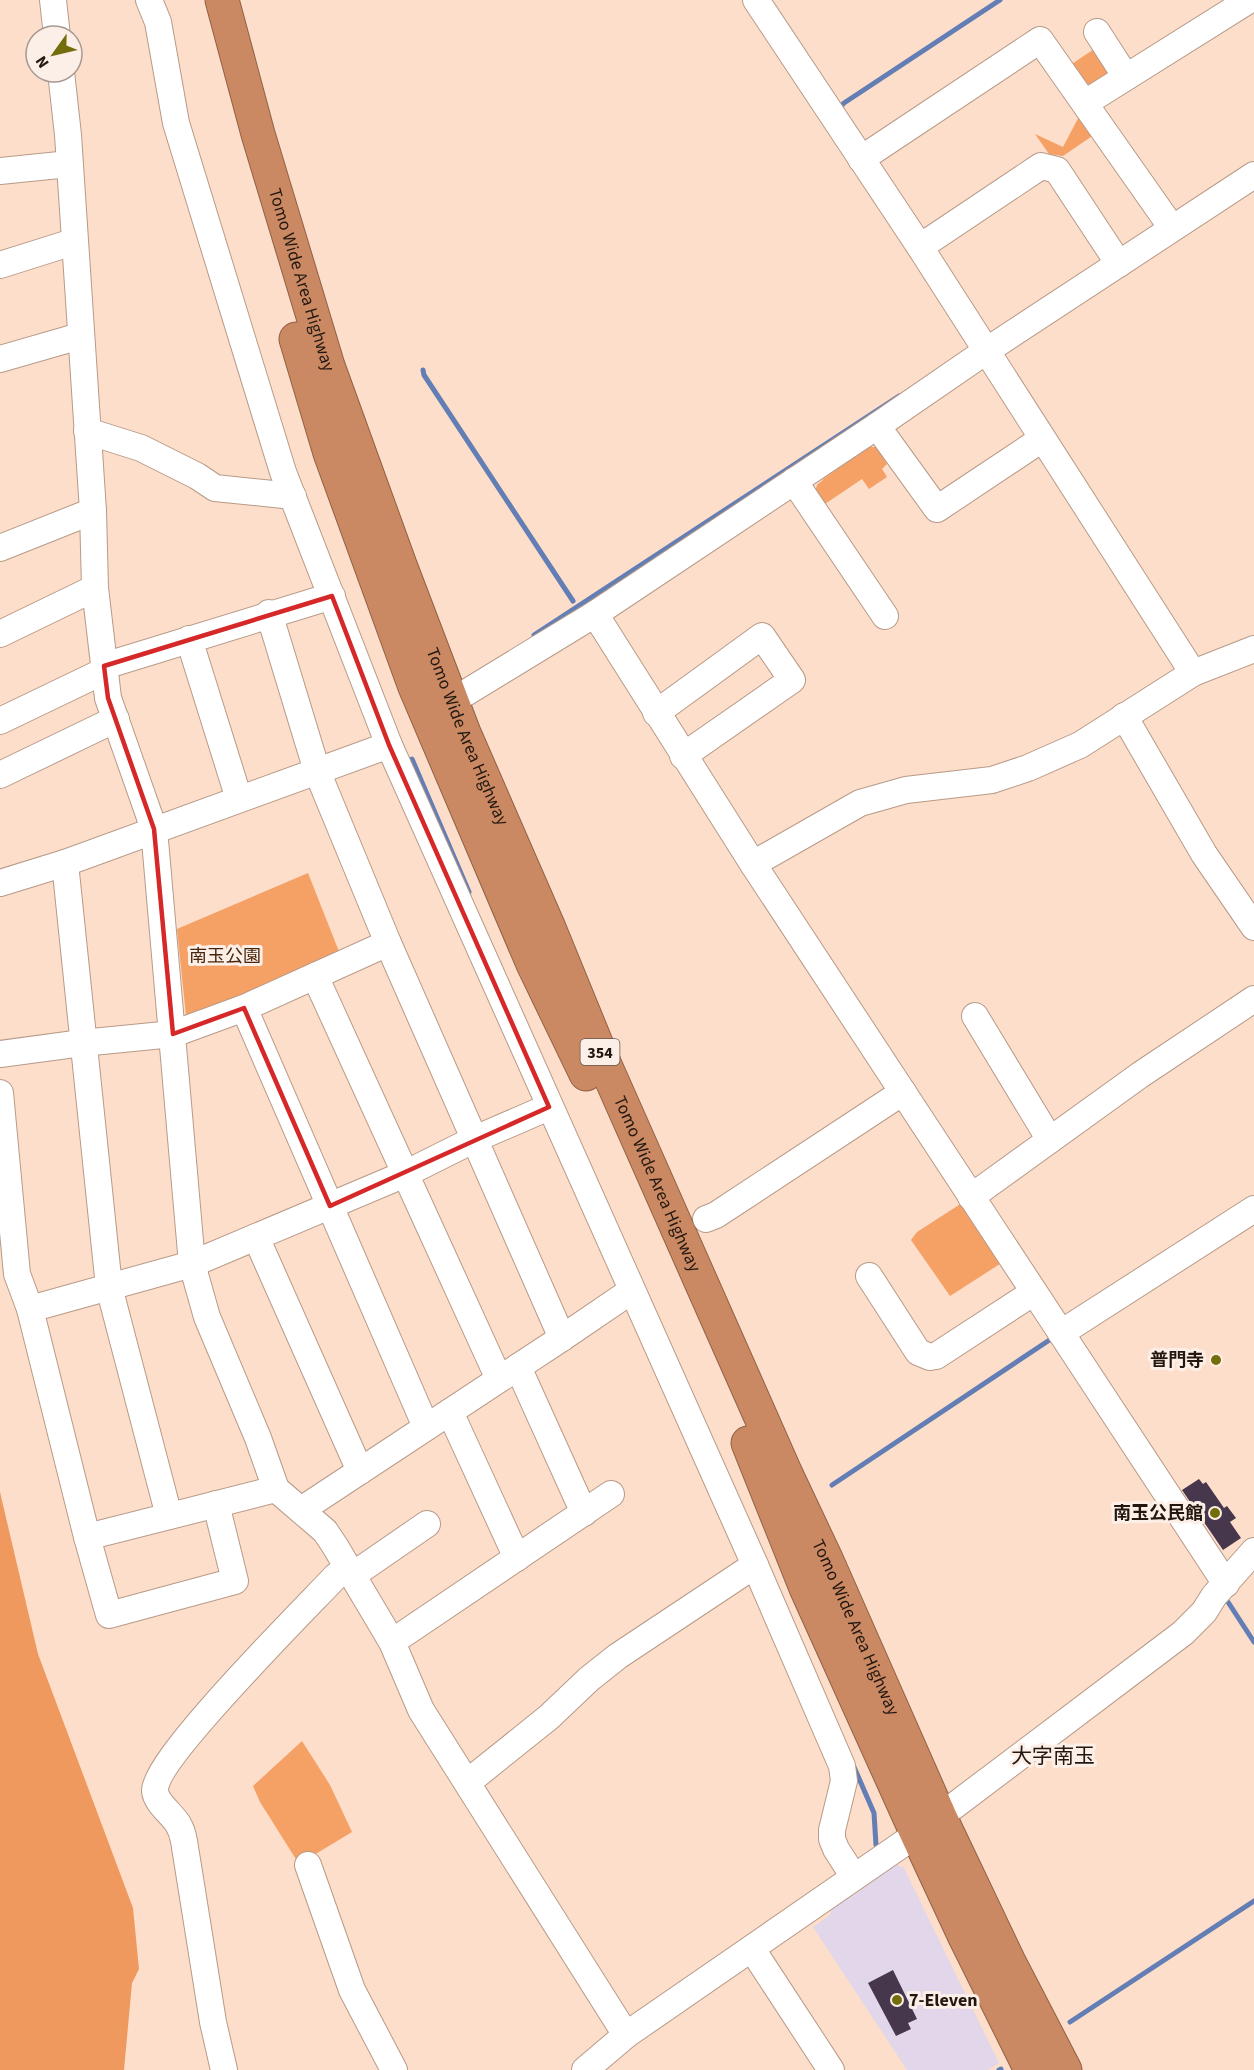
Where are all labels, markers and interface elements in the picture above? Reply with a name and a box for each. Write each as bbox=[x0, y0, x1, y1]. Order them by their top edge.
north arrow bbox=[24, 24, 84, 84]
text: N bbox=[30, 51, 54, 72]
street label: Tomo Wide Area Highway bbox=[262, 185, 341, 376]
street label: Tomo Wide Area Highway bbox=[420, 644, 515, 830]
park label: 南玉公園 bbox=[189, 944, 261, 969]
road number: 354 bbox=[580, 1039, 620, 1065]
street label: Tomo Wide Area Highway bbox=[607, 1092, 707, 1276]
place label: 普門寺 bbox=[1150, 1348, 1204, 1373]
marker: 普門寺 bbox=[1209, 1353, 1223, 1367]
place label: 南玉公民館 bbox=[1113, 1501, 1203, 1526]
marker: 南玉公民館 bbox=[1208, 1506, 1222, 1520]
street label: Tomo Wide Area Highway bbox=[806, 1535, 906, 1720]
district label: 大字南玉 bbox=[1011, 1741, 1095, 1771]
place label: 7-Eleven bbox=[909, 1988, 978, 2013]
marker: 7-Eleven bbox=[890, 1993, 904, 2007]

